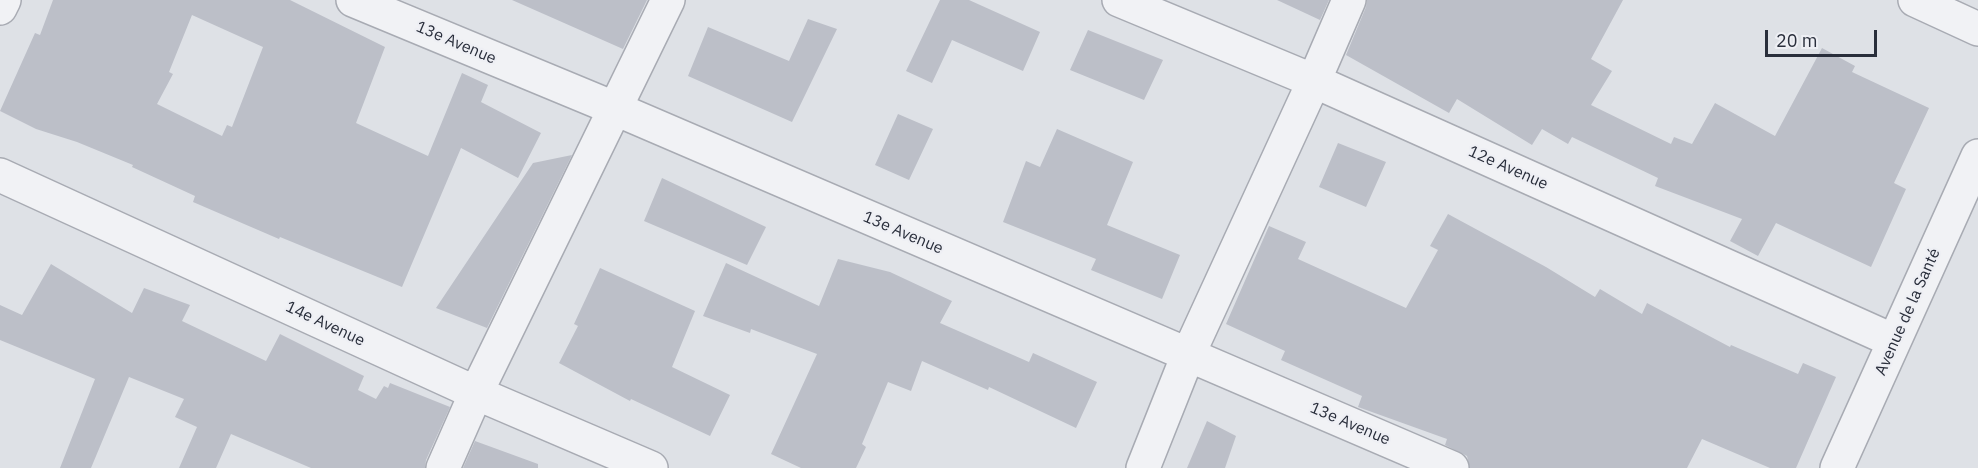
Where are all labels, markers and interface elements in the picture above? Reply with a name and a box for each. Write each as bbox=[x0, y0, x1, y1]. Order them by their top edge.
street label: 13e Avenue bbox=[413, 18, 499, 68]
scale bar bbox=[1768, 18, 1880, 56]
text: 20 m bbox=[1776, 29, 1818, 52]
street label: 12e Avenue bbox=[1465, 142, 1551, 194]
street label: 13e Avenue bbox=[860, 208, 946, 258]
street label: Avenue de la Santé bbox=[1871, 246, 1945, 378]
street label: 14e Avenue bbox=[282, 297, 368, 351]
street label: 13e Avenue bbox=[1307, 399, 1393, 449]

